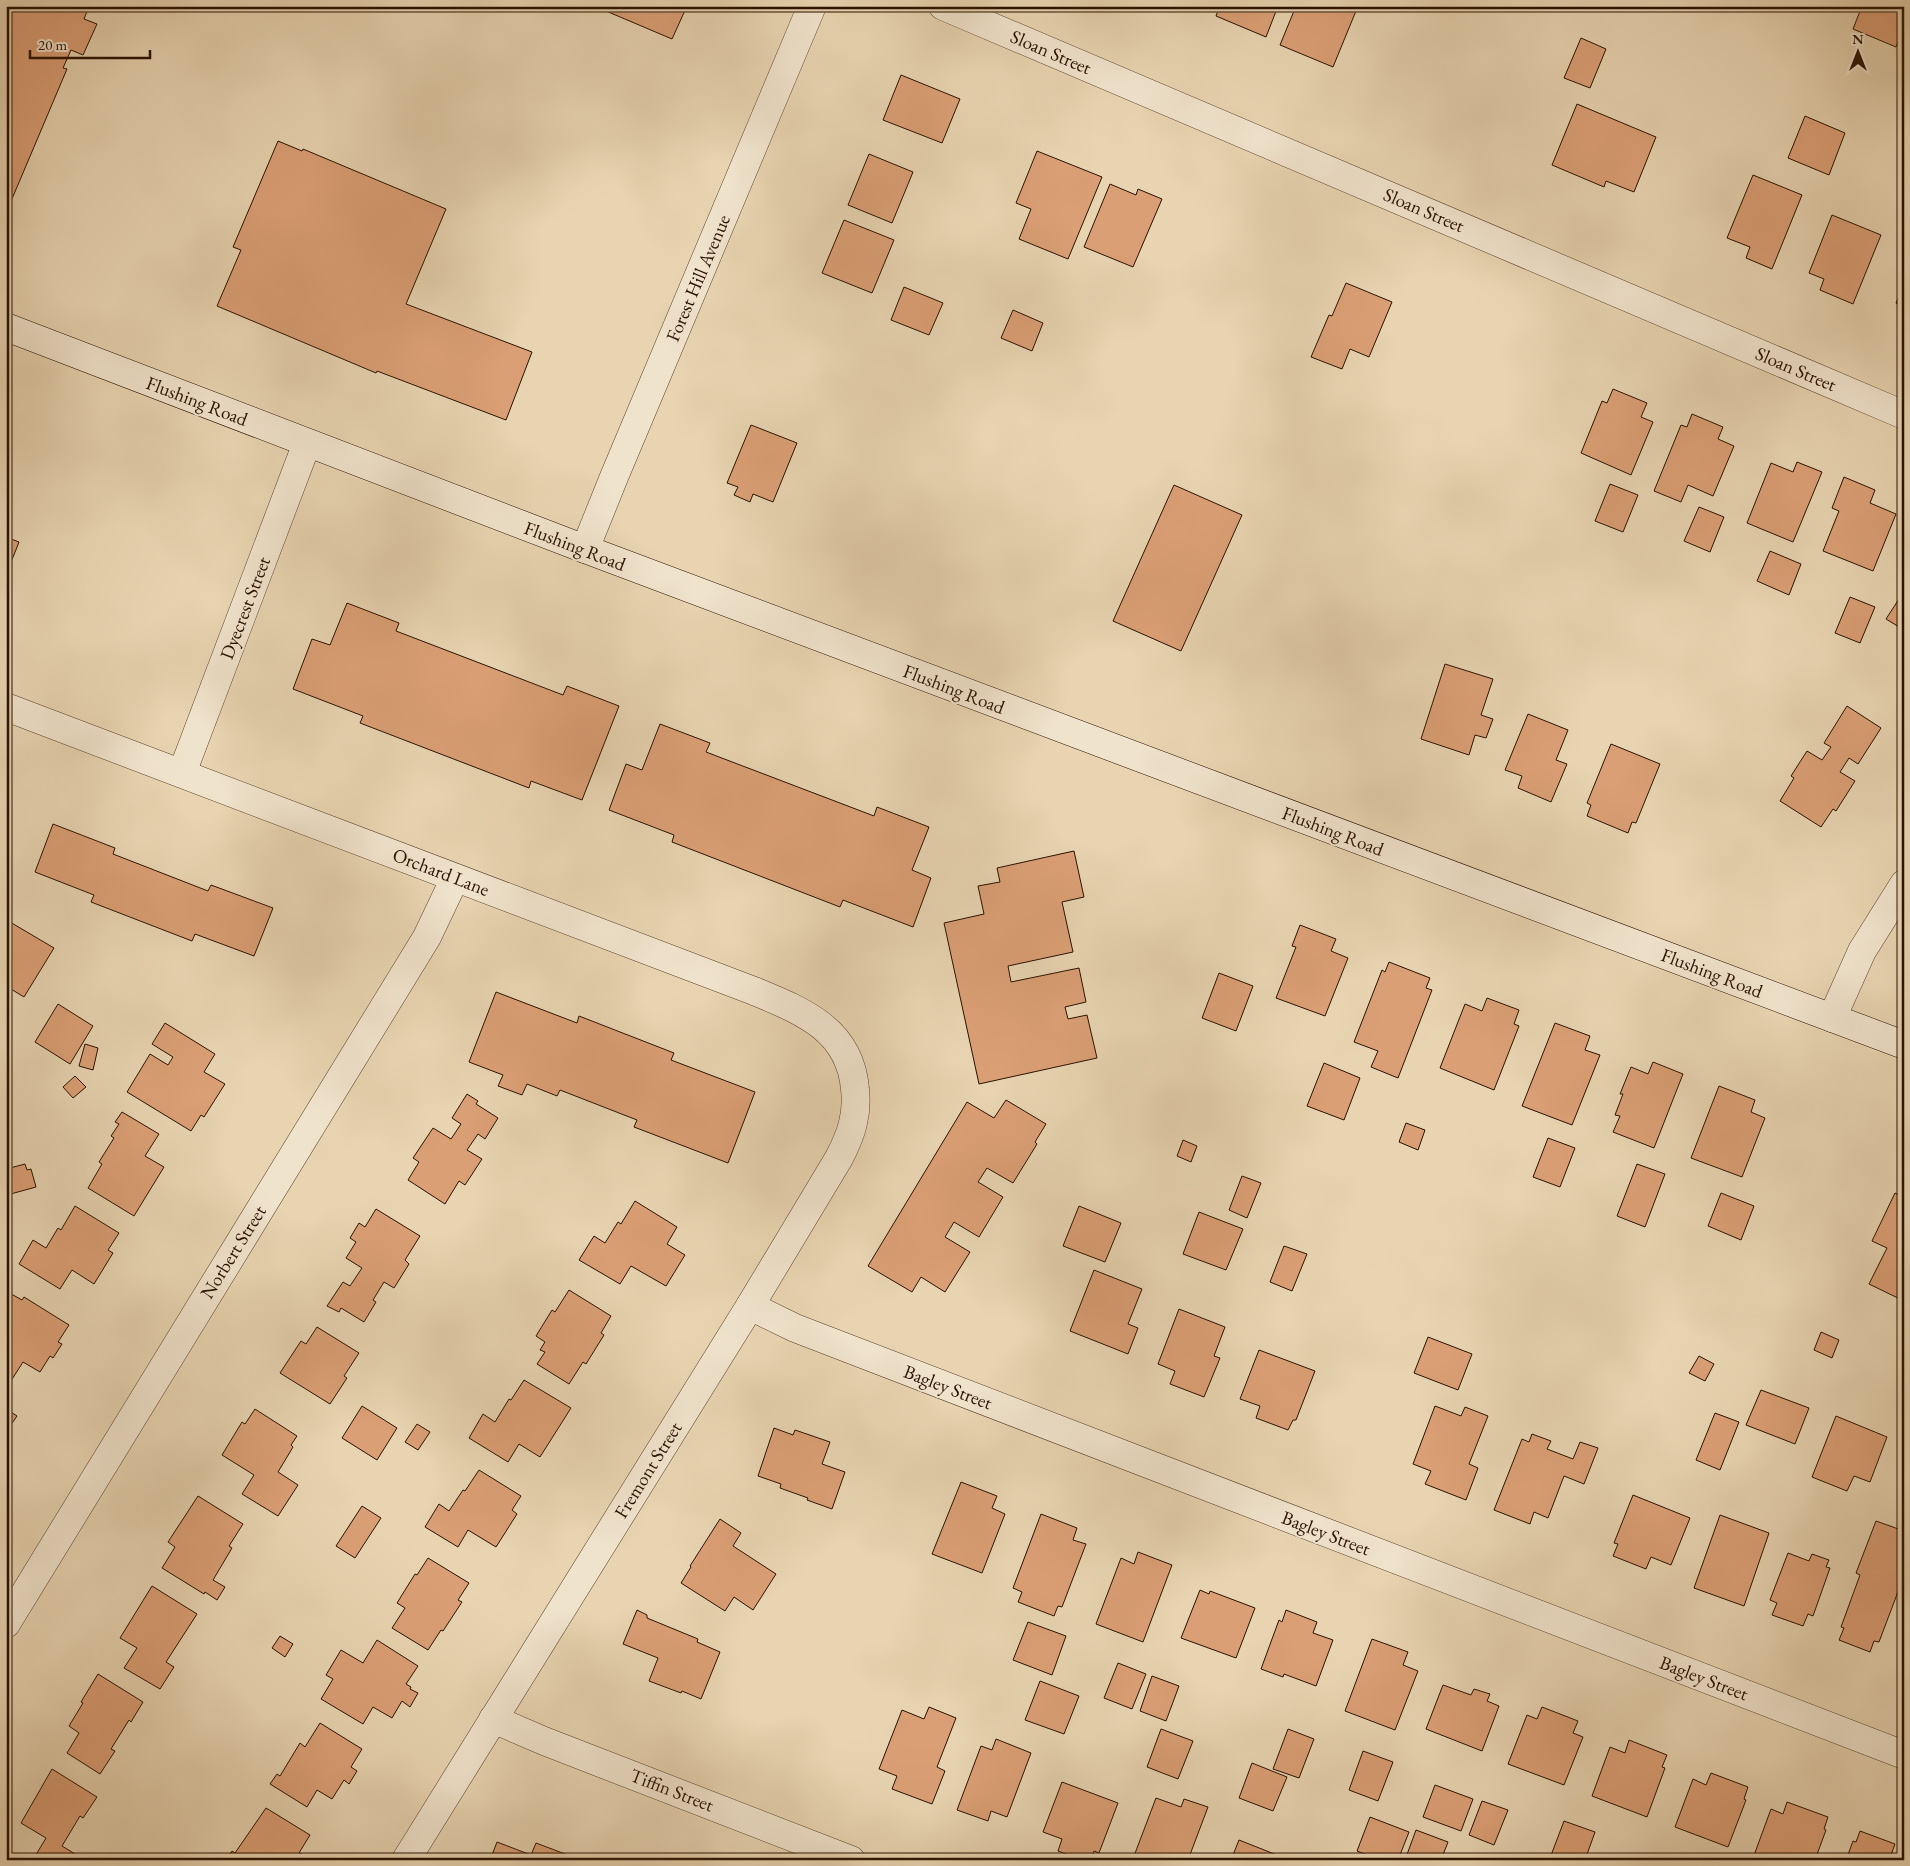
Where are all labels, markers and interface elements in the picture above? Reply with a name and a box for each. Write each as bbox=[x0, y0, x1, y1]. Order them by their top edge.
street label: Sloan Street bbox=[1007, 24, 1095, 80]
scale bar bbox=[30, 28, 150, 60]
north arrow bbox=[1832, 28, 1882, 78]
text: N bbox=[1852, 30, 1864, 48]
text: 20 m bbox=[38, 35, 67, 54]
street label: Sloan Street bbox=[1380, 182, 1468, 238]
street label: Forest Hill Avenue bbox=[660, 211, 736, 345]
street label: Sloan Street bbox=[1752, 341, 1840, 397]
street label: Flushing Road bbox=[143, 370, 252, 432]
street label: Flushing Road bbox=[521, 515, 630, 577]
street label: Dyecrest Street bbox=[214, 553, 276, 663]
street label: Flushing Road bbox=[900, 658, 1009, 720]
street label: Flushing Road bbox=[1279, 800, 1388, 862]
street label: Orchard Lane bbox=[389, 842, 493, 902]
street label: Flushing Road bbox=[1658, 942, 1767, 1004]
street label: Norbert Street bbox=[194, 1200, 272, 1304]
street label: Bagley Street bbox=[900, 1359, 996, 1415]
street label: Fremont Street bbox=[608, 1417, 688, 1523]
street label: Bagley Street bbox=[1278, 1505, 1374, 1561]
street label: Bagley Street bbox=[1656, 1650, 1752, 1706]
street label: Tiffin Street bbox=[627, 1763, 717, 1817]

